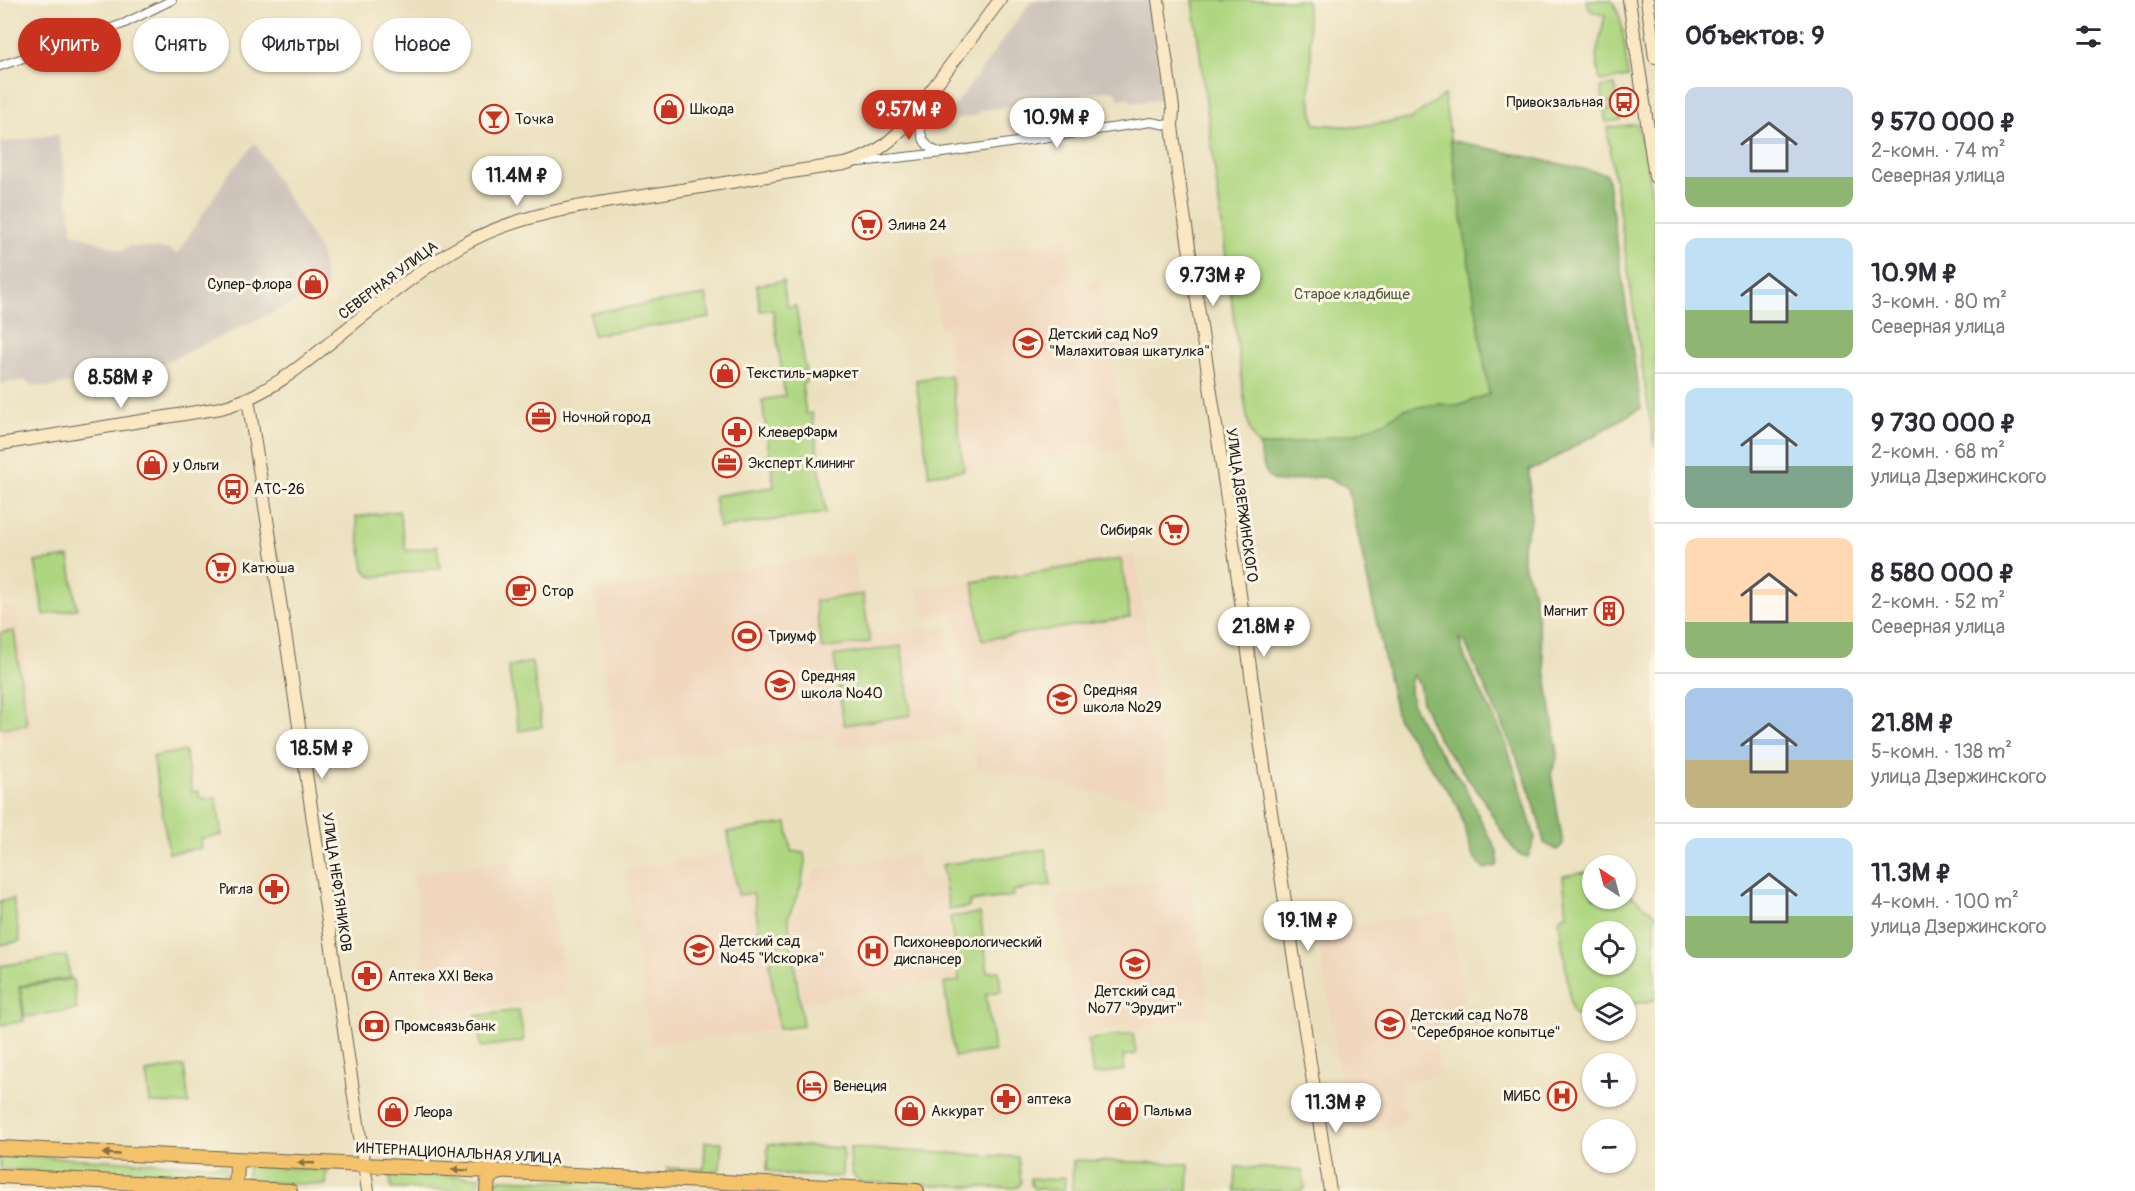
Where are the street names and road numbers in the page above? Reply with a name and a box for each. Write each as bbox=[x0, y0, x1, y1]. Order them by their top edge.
street label: СЕВЕРНАЯ УЛИЦА bbox=[335, 237, 442, 324]
street label: УЛИЦА ДЗЕРЖИНСКОГО bbox=[1221, 427, 1262, 583]
street label: УЛИЦА НЕФТЯНИКОВ bbox=[317, 811, 356, 953]
street label: ИНТЕРНАЦИОНАЛЬНАЯ УЛИЦА bbox=[355, 1139, 563, 1168]

